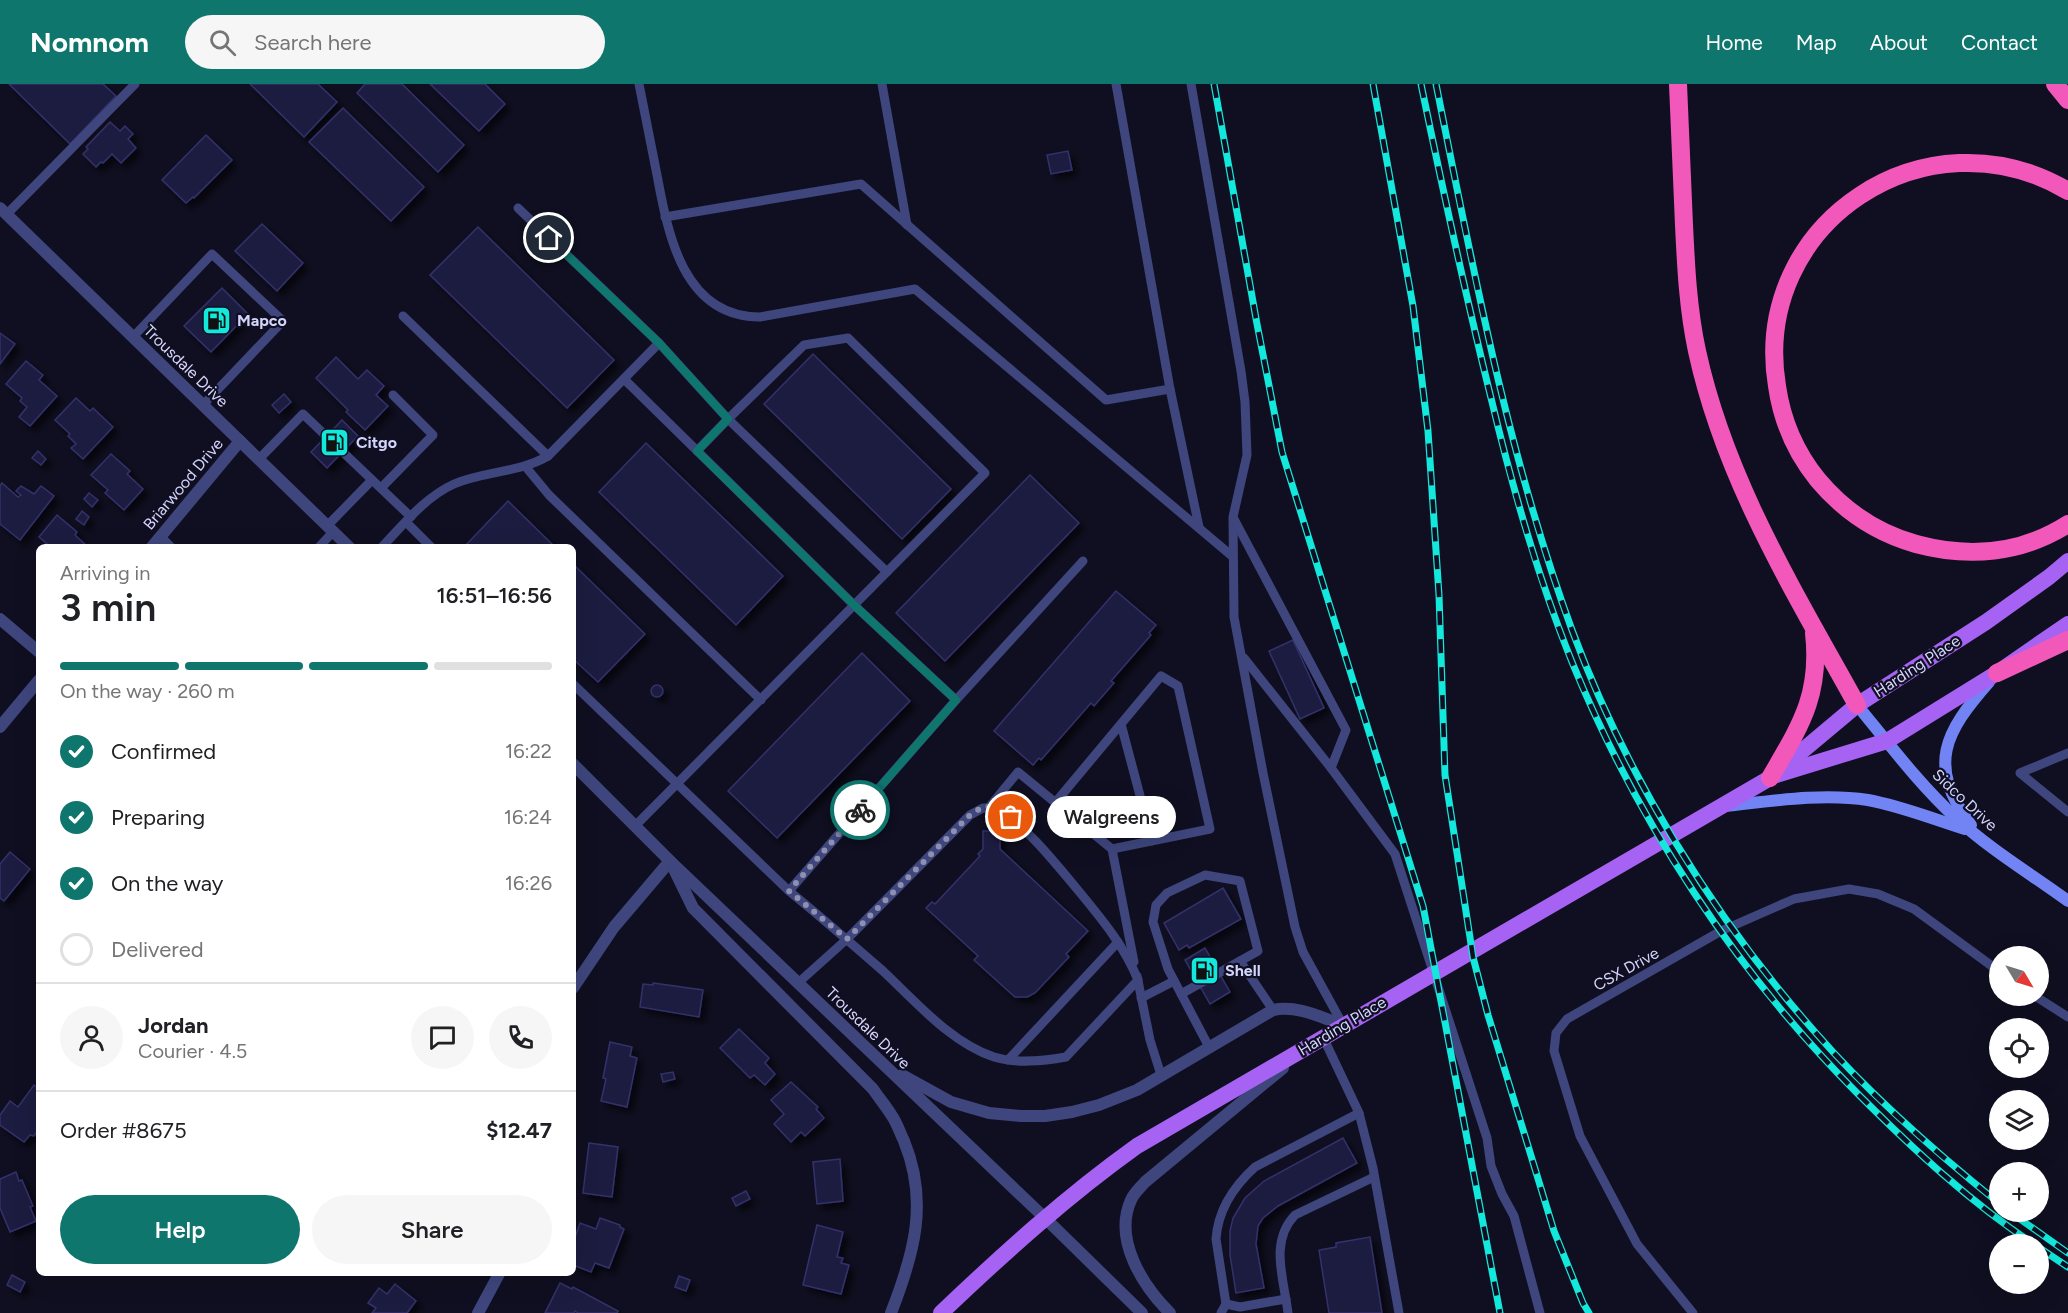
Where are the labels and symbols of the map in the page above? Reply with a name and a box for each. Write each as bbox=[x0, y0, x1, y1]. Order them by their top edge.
pin bbox=[523, 212, 574, 263]
fuel station icon: Mapco bbox=[200, 304, 232, 336]
place label: Mapco bbox=[237, 311, 287, 330]
street label: Trousdale Drive bbox=[140, 321, 232, 411]
fuel station icon: Citgo bbox=[319, 426, 351, 458]
place label: Citgo bbox=[356, 433, 397, 452]
street label: Briarwood Drive bbox=[139, 434, 227, 534]
street label: Harding Place bbox=[1870, 631, 1964, 701]
street label: Sidco Drive bbox=[1929, 765, 2002, 835]
courier bbox=[830, 780, 890, 840]
pin bbox=[985, 791, 1036, 842]
callout: Walgreens bbox=[1047, 796, 1176, 838]
street label: CSX Drive bbox=[1590, 943, 1662, 995]
north arrow bbox=[1989, 946, 2049, 1006]
fuel station icon: Shell bbox=[1188, 954, 1220, 986]
place label: Shell bbox=[1225, 961, 1261, 980]
street label: Trousdale Drive bbox=[822, 983, 914, 1073]
street label: Harding Place bbox=[1295, 992, 1390, 1060]

